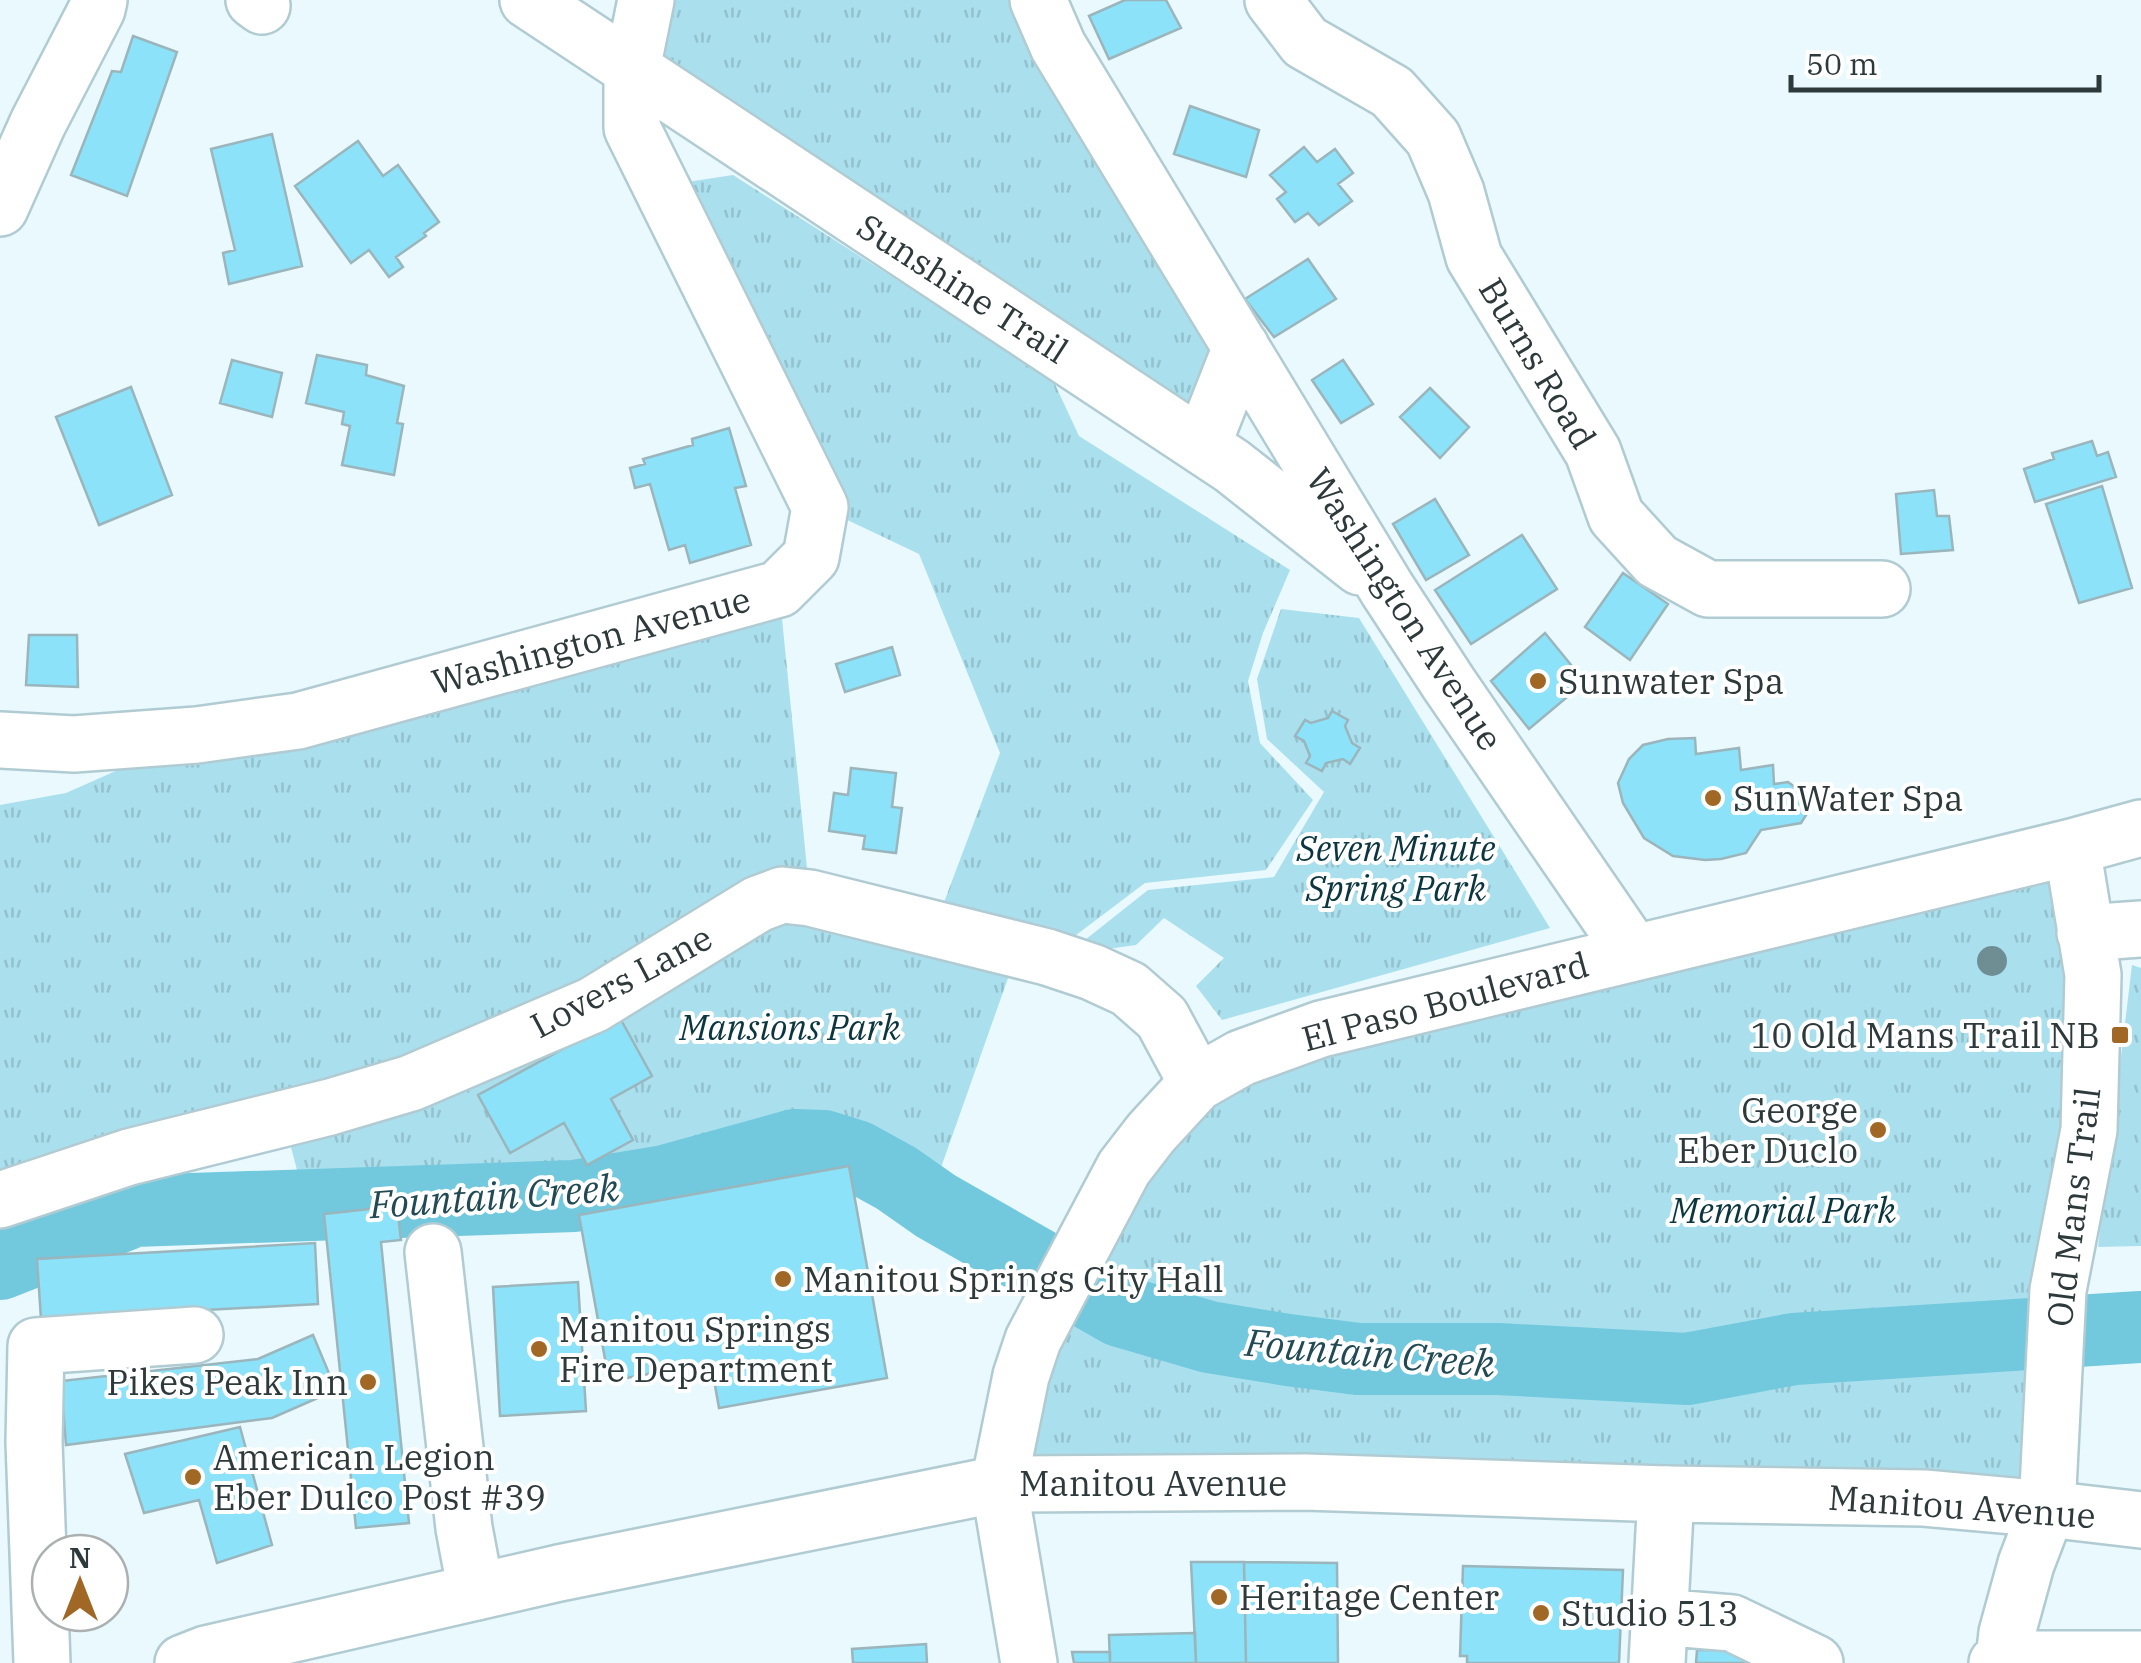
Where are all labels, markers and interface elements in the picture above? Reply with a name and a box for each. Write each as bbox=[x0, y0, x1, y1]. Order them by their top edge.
scale bar bbox=[1791, 30, 2098, 92]
text: 50 m bbox=[1806, 44, 1878, 83]
street label: Sunshine Trail bbox=[849, 203, 1077, 373]
street label: Burns Road bbox=[1469, 269, 1607, 457]
street label: Washington Avenue bbox=[1296, 459, 1514, 759]
street label: Washington Avenue bbox=[427, 575, 755, 705]
place label: Sunwater Spa bbox=[1558, 658, 1784, 704]
marker: Sunwater Spa bbox=[1527, 670, 1549, 692]
place label: SunWater Spa bbox=[1733, 775, 1963, 821]
marker: SunWater Spa bbox=[1702, 787, 1724, 809]
park label: Seven Minute Spring Park bbox=[1295, 825, 1496, 911]
street label: Lovers Lane bbox=[522, 914, 720, 1048]
street label: El Paso Boulevard bbox=[1297, 941, 1593, 1061]
park label: Mansions Park bbox=[679, 1004, 901, 1050]
place label: 10 Old Mans Trail NB bbox=[1750, 1012, 2100, 1058]
marker: 10 Old Mans Trail NB bbox=[2109, 1024, 2131, 1046]
street label: Old Mans Trail bbox=[2036, 1085, 2110, 1329]
place label: George Eber Duclo bbox=[1677, 1087, 1858, 1173]
marker: George Eber Duclo bbox=[1867, 1119, 1889, 1141]
water label: Fountain Creek bbox=[367, 1162, 621, 1228]
park label: Memorial Park bbox=[1669, 1187, 1896, 1233]
place label: Manitou Springs City Hall bbox=[803, 1256, 1223, 1302]
marker: Manitou Springs City Hall bbox=[772, 1268, 794, 1290]
place label: Manitou Springs Fire Department bbox=[559, 1306, 833, 1392]
water label: Fountain Creek bbox=[1242, 1317, 1497, 1387]
marker: Manitou Springs Fire Department bbox=[528, 1338, 550, 1360]
place label: Pikes Peak Inn bbox=[106, 1359, 348, 1405]
marker: Pikes Peak Inn bbox=[357, 1371, 379, 1393]
place label: American Legion Eber Dulco Post #39 bbox=[213, 1434, 546, 1520]
street label: Manitou Avenue bbox=[1019, 1460, 1287, 1506]
marker: American Legion Eber Dulco Post #39 bbox=[182, 1466, 204, 1488]
street label: Manitou Avenue bbox=[1827, 1474, 2097, 1538]
north arrow bbox=[30, 1533, 130, 1633]
text: N bbox=[69, 1539, 91, 1576]
place label: Heritage Center bbox=[1239, 1574, 1499, 1620]
marker: Heritage Center bbox=[1208, 1586, 1230, 1608]
place label: Studio 513 bbox=[1561, 1590, 1739, 1636]
marker: Studio 513 bbox=[1530, 1602, 1552, 1624]

